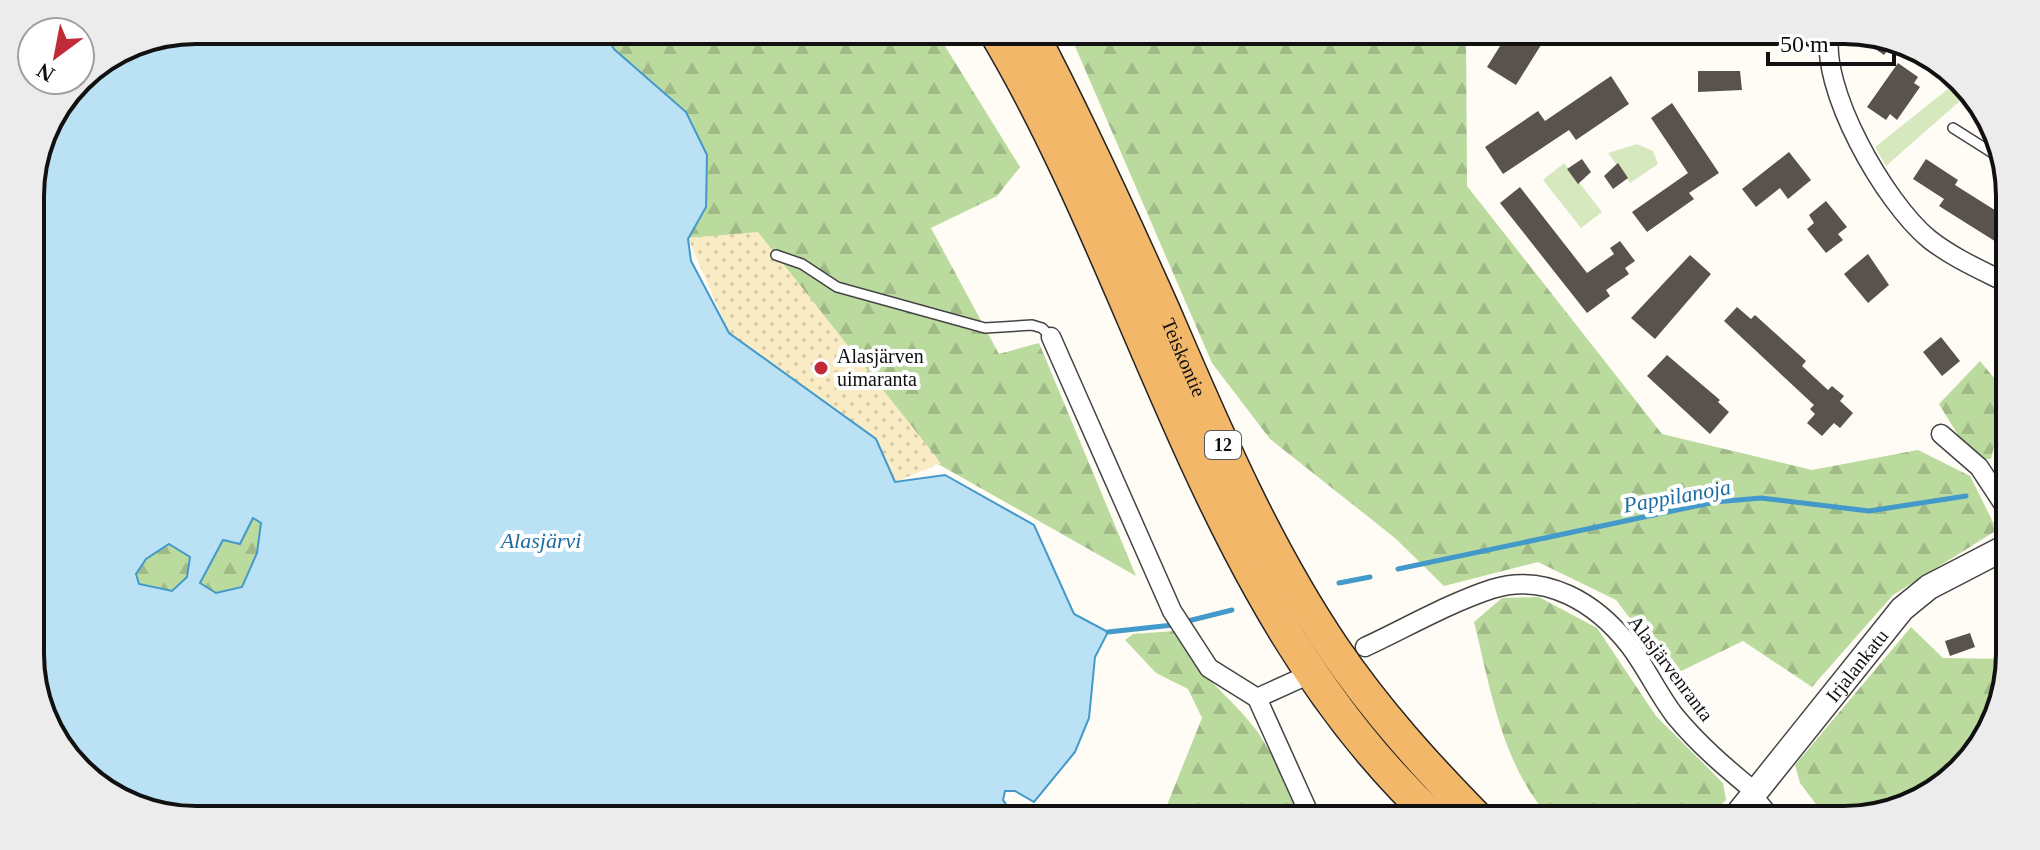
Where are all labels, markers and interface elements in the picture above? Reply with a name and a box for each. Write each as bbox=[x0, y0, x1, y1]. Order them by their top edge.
north arrow bbox=[16, 16, 96, 96]
scale bar bbox=[1768, 16, 1894, 66]
text: 50 m bbox=[1780, 31, 1829, 57]
text: N bbox=[32, 58, 59, 87]
street label: Teiskontie bbox=[1157, 315, 1211, 400]
place label: Alasjärven uimaranta bbox=[837, 345, 924, 390]
marker: Alasjärven uimaranta bbox=[812, 359, 830, 377]
road number: 12 bbox=[1205, 431, 1241, 459]
water label: Pappilanoja bbox=[1620, 474, 1733, 518]
water label: Alasjärvi bbox=[499, 528, 581, 553]
street label: Alasjärvenranta bbox=[1623, 611, 1718, 726]
street label: Irjalankatu bbox=[1821, 625, 1892, 706]

